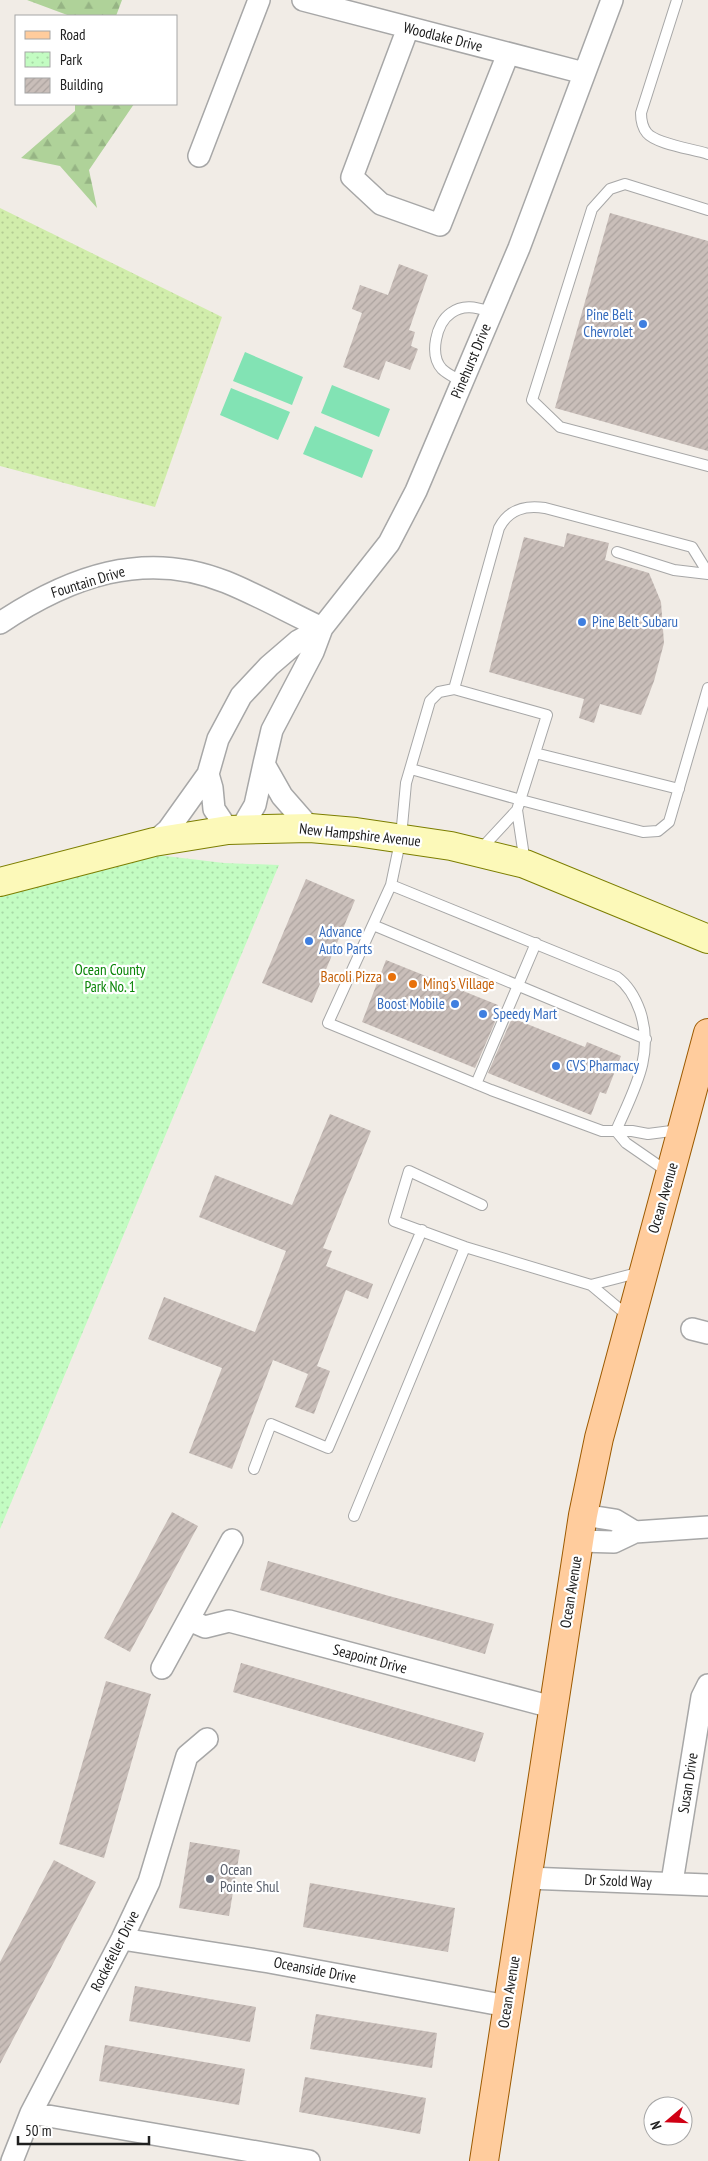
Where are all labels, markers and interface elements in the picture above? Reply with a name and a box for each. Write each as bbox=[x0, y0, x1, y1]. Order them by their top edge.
legend bbox=[15, 15, 178, 105]
street label: Woodlake Drive bbox=[402, 18, 485, 56]
text: Road bbox=[60, 25, 86, 44]
text: Park bbox=[60, 50, 82, 69]
text: Building bbox=[60, 75, 103, 94]
place label: Pine Belt Chevrolet bbox=[583, 305, 633, 341]
marker: Pine Belt Chevrolet bbox=[637, 318, 649, 330]
street label: Pinehurst Drive bbox=[446, 320, 495, 401]
street label: Fountain Drive bbox=[49, 561, 127, 602]
place label: Pine Belt Subaru bbox=[592, 612, 678, 631]
marker: Pine Belt Subaru bbox=[576, 616, 588, 628]
street label: New Hampshire Avenue bbox=[298, 819, 422, 850]
place label: Advance Auto Parts bbox=[319, 922, 372, 958]
marker: Advance Auto Parts bbox=[303, 935, 315, 947]
park label: Ocean County Park No. 1 bbox=[75, 960, 146, 996]
place label: Bacoli Pizza bbox=[321, 967, 382, 986]
marker: Bacoli Pizza bbox=[386, 971, 398, 983]
place label: Ming's Village bbox=[423, 974, 495, 993]
marker: Ming's Village bbox=[407, 978, 419, 990]
place label: Boost Mobile bbox=[377, 994, 445, 1013]
marker: Boost Mobile bbox=[449, 998, 461, 1010]
place label: Speedy Mart bbox=[493, 1004, 557, 1023]
marker: Speedy Mart bbox=[477, 1008, 489, 1020]
place label: CVS Pharmacy bbox=[566, 1056, 639, 1075]
marker: CVS Pharmacy bbox=[550, 1060, 562, 1072]
street label: Ocean Avenue bbox=[643, 1160, 682, 1235]
street label: Ocean Avenue bbox=[555, 1554, 586, 1629]
street label: Seapoint Drive bbox=[331, 1640, 409, 1678]
street label: Susan Drive bbox=[673, 1751, 702, 1815]
place label: Ocean Pointe Shul bbox=[220, 1860, 280, 1896]
street label: Dr Szold Way bbox=[584, 1870, 652, 1891]
marker: Ocean Pointe Shul bbox=[204, 1873, 216, 1885]
street label: Rockefeller Drive bbox=[86, 1907, 143, 1994]
street label: Oceanside Drive bbox=[272, 1952, 358, 1987]
street label: Ocean Avenue bbox=[493, 1954, 524, 2029]
north arrow bbox=[643, 2096, 693, 2146]
scale bar bbox=[18, 2114, 149, 2146]
text: N bbox=[646, 2119, 665, 2132]
text: 50 m bbox=[25, 2121, 51, 2140]

